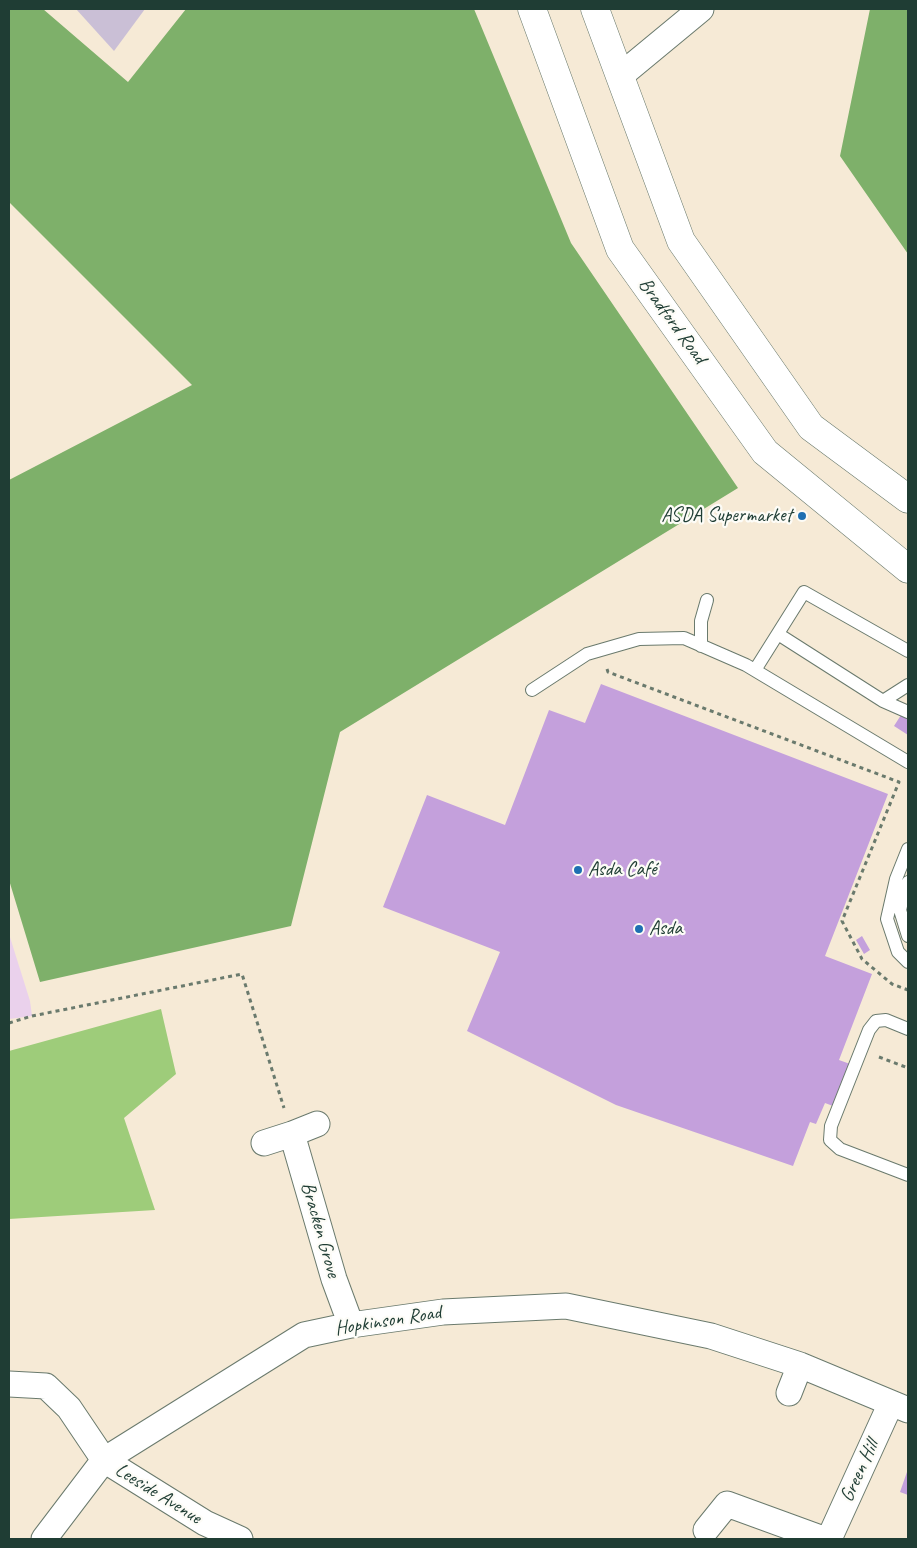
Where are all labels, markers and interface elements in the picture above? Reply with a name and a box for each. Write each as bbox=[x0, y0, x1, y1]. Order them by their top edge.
street label: Bradford Road bbox=[633, 273, 711, 369]
place label: ASDA Supermarket bbox=[661, 504, 792, 528]
marker: ASDA Supermarket bbox=[796, 510, 808, 522]
place label: Asda Café bbox=[588, 858, 657, 882]
marker: Asda Café bbox=[572, 864, 584, 876]
place label: Asda bbox=[649, 917, 682, 941]
marker: Asda bbox=[633, 923, 645, 935]
street label: Bracken Grove bbox=[295, 1180, 345, 1280]
street label: Hopkinson Road bbox=[333, 1301, 443, 1341]
street label: Green Hill bbox=[835, 1436, 885, 1506]
street label: Leeside Avenue bbox=[110, 1458, 206, 1530]

